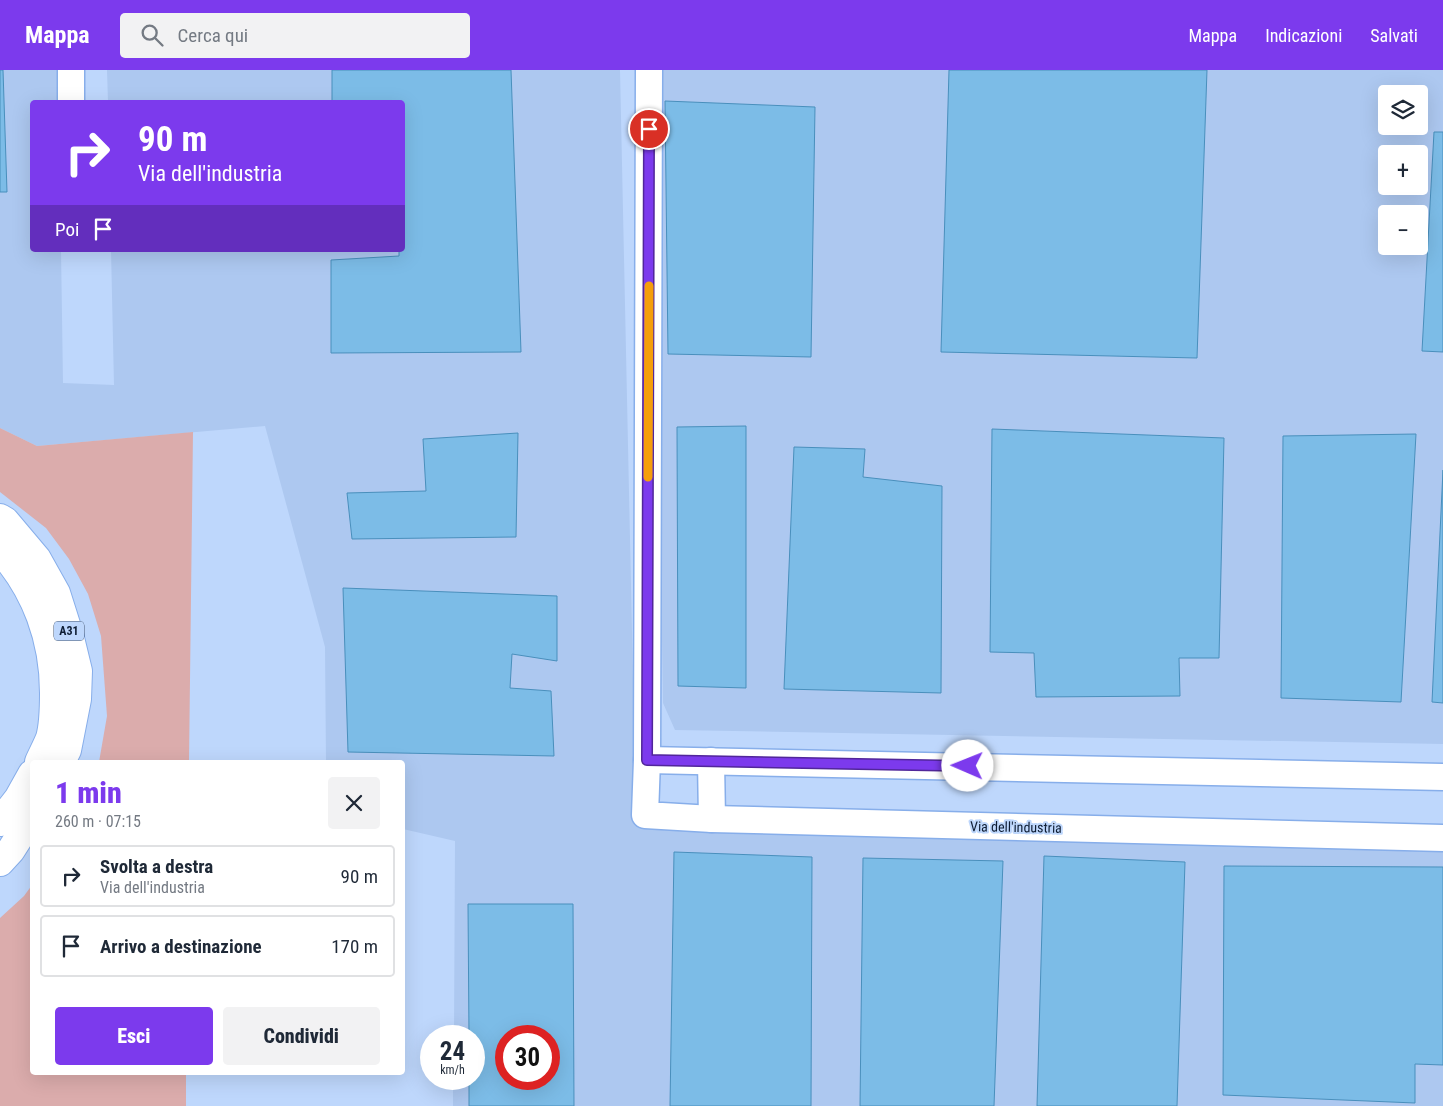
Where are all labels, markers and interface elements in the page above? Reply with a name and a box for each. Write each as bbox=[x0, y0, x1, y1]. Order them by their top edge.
search box bbox=[120, 13, 470, 58]
text: Mappa bbox=[25, 21, 90, 49]
icon: search bbox=[138, 21, 166, 49]
text: Cerca qui bbox=[178, 24, 248, 47]
text: Mappa bbox=[1189, 25, 1237, 46]
text: Indicazioni bbox=[1265, 25, 1342, 46]
text: Salvati bbox=[1370, 25, 1418, 46]
map controls bbox=[1378, 85, 1428, 255]
button: layers bbox=[1378, 85, 1428, 135]
pin bbox=[628, 108, 670, 150]
icon: arrive bbox=[635, 115, 663, 143]
text: 90 m bbox=[138, 119, 207, 160]
icon: right bbox=[55, 120, 120, 185]
button: + bbox=[1378, 145, 1428, 195]
text: Via dell'industria bbox=[138, 161, 282, 186]
button: − bbox=[1378, 205, 1428, 255]
icon: arrive bbox=[89, 215, 117, 243]
text: Poi bbox=[55, 218, 79, 241]
road number: A31 bbox=[54, 622, 84, 640]
position arrow bbox=[941, 739, 993, 791]
text: 1 min bbox=[55, 775, 122, 810]
button: close bbox=[328, 777, 380, 829]
text: 260 m · 07:15 bbox=[55, 812, 141, 831]
street label: Via dell'industria bbox=[970, 818, 1062, 836]
text: Svolta a destra bbox=[100, 855, 213, 878]
icon: right bbox=[57, 862, 85, 890]
text: 90 m bbox=[341, 865, 378, 888]
text: Via dell'industria bbox=[100, 878, 205, 897]
icon: arrive bbox=[57, 932, 85, 960]
text: Arrivo a destinazione bbox=[100, 935, 262, 958]
text: 170 m bbox=[331, 935, 378, 958]
button: Esci bbox=[55, 1007, 213, 1065]
button: Condividi bbox=[223, 1007, 380, 1065]
speed limit sign: 30 bbox=[495, 1025, 560, 1090]
text: 24 bbox=[440, 1037, 465, 1066]
text: km/h bbox=[440, 1063, 465, 1077]

